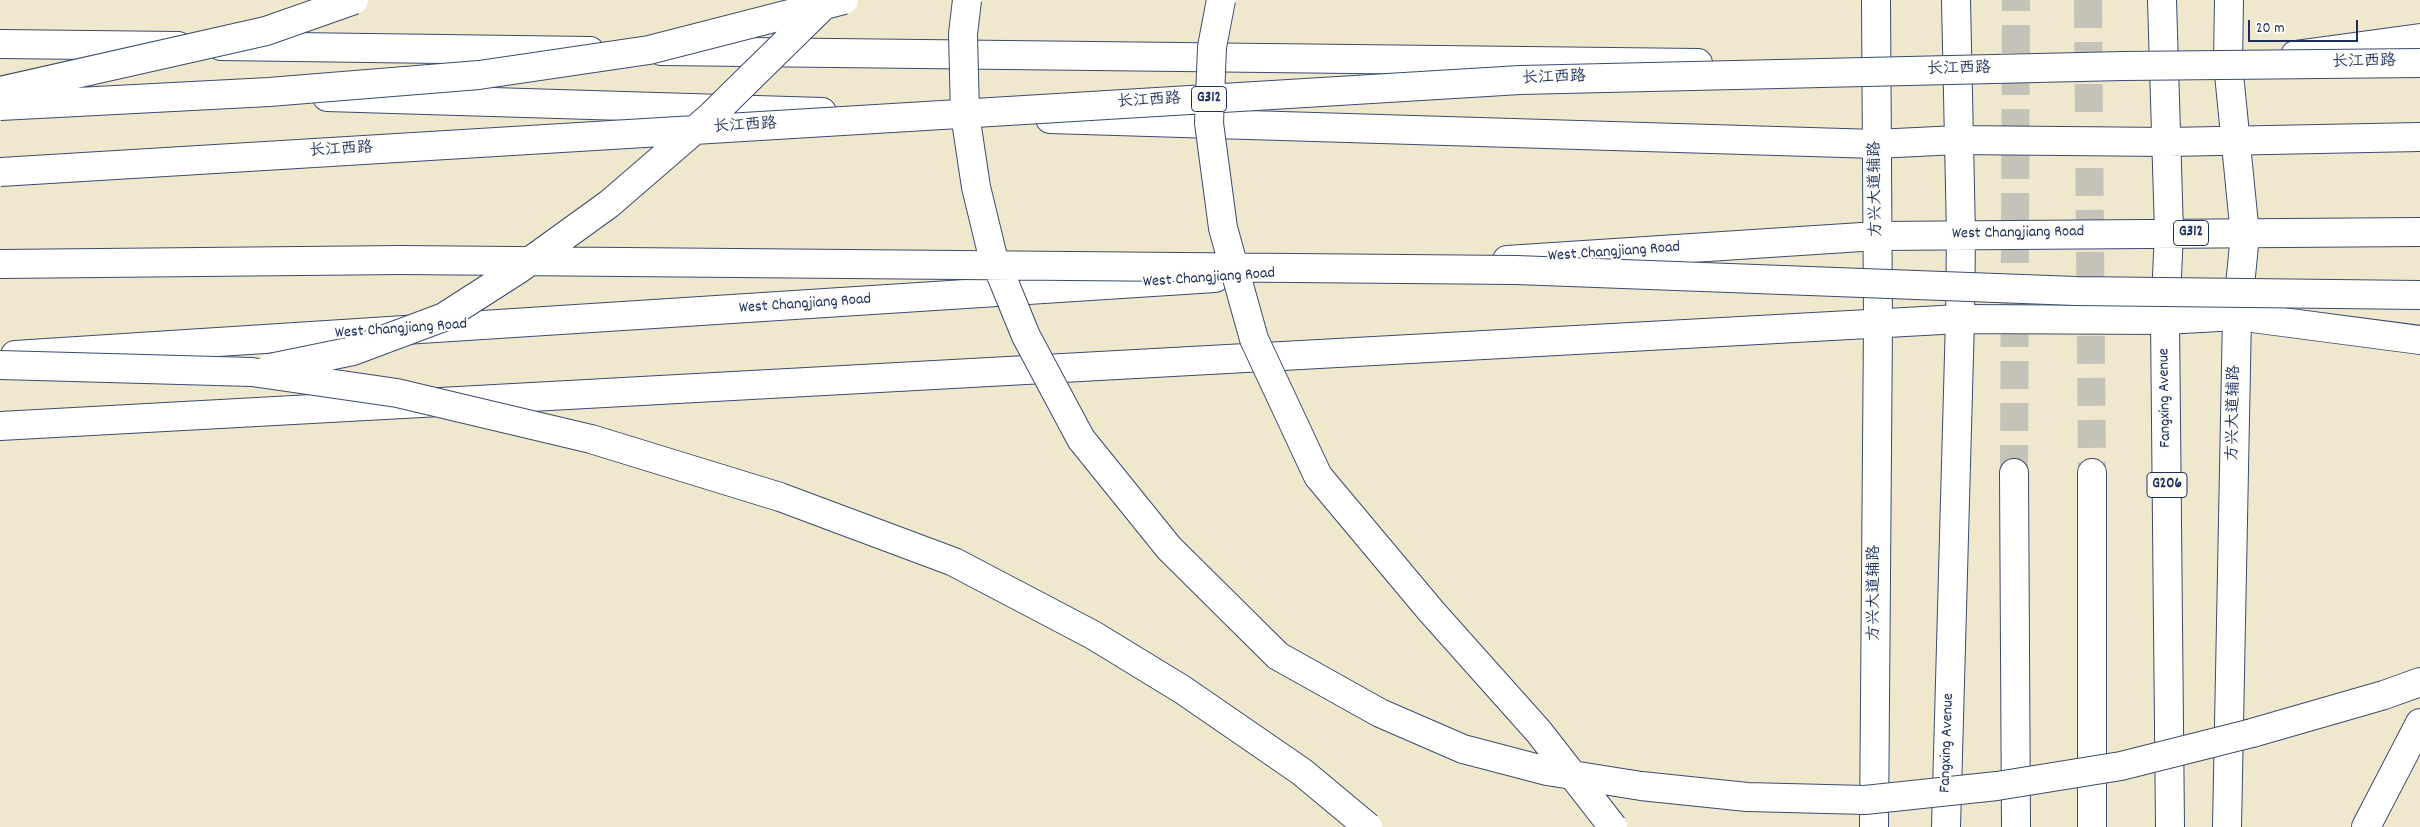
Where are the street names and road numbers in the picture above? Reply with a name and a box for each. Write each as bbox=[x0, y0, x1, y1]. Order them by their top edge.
street label: 长江西路 bbox=[2332, 53, 2396, 73]
street label: 长江西路 bbox=[1927, 60, 1991, 80]
street label: 长江西路 bbox=[1522, 68, 1586, 90]
road number: G312 bbox=[1192, 86, 1226, 112]
street label: 长江西路 bbox=[1117, 91, 1181, 113]
street label: 长江西路 bbox=[713, 116, 777, 138]
street label: 长江西路 bbox=[309, 140, 373, 162]
street label: 方兴大道辅路 bbox=[1867, 141, 1887, 237]
road number: G312 bbox=[2174, 220, 2208, 246]
street label: West Changjiang Road bbox=[1952, 223, 2084, 245]
street label: West Changjiang Road bbox=[1547, 239, 1681, 267]
street label: West Changjiang Road bbox=[1142, 265, 1276, 293]
street label: West Changjiang Road bbox=[738, 291, 872, 319]
street label: West Changjiang Road bbox=[334, 316, 468, 344]
street label: Fangxing Avenue bbox=[2156, 348, 2176, 448]
street label: 方兴大道辅路 bbox=[2225, 365, 2245, 461]
road number: G206 bbox=[2147, 472, 2187, 498]
street label: 方兴大道辅路 bbox=[1866, 545, 1886, 641]
street label: Fangxing Avenue bbox=[1937, 693, 1959, 793]

